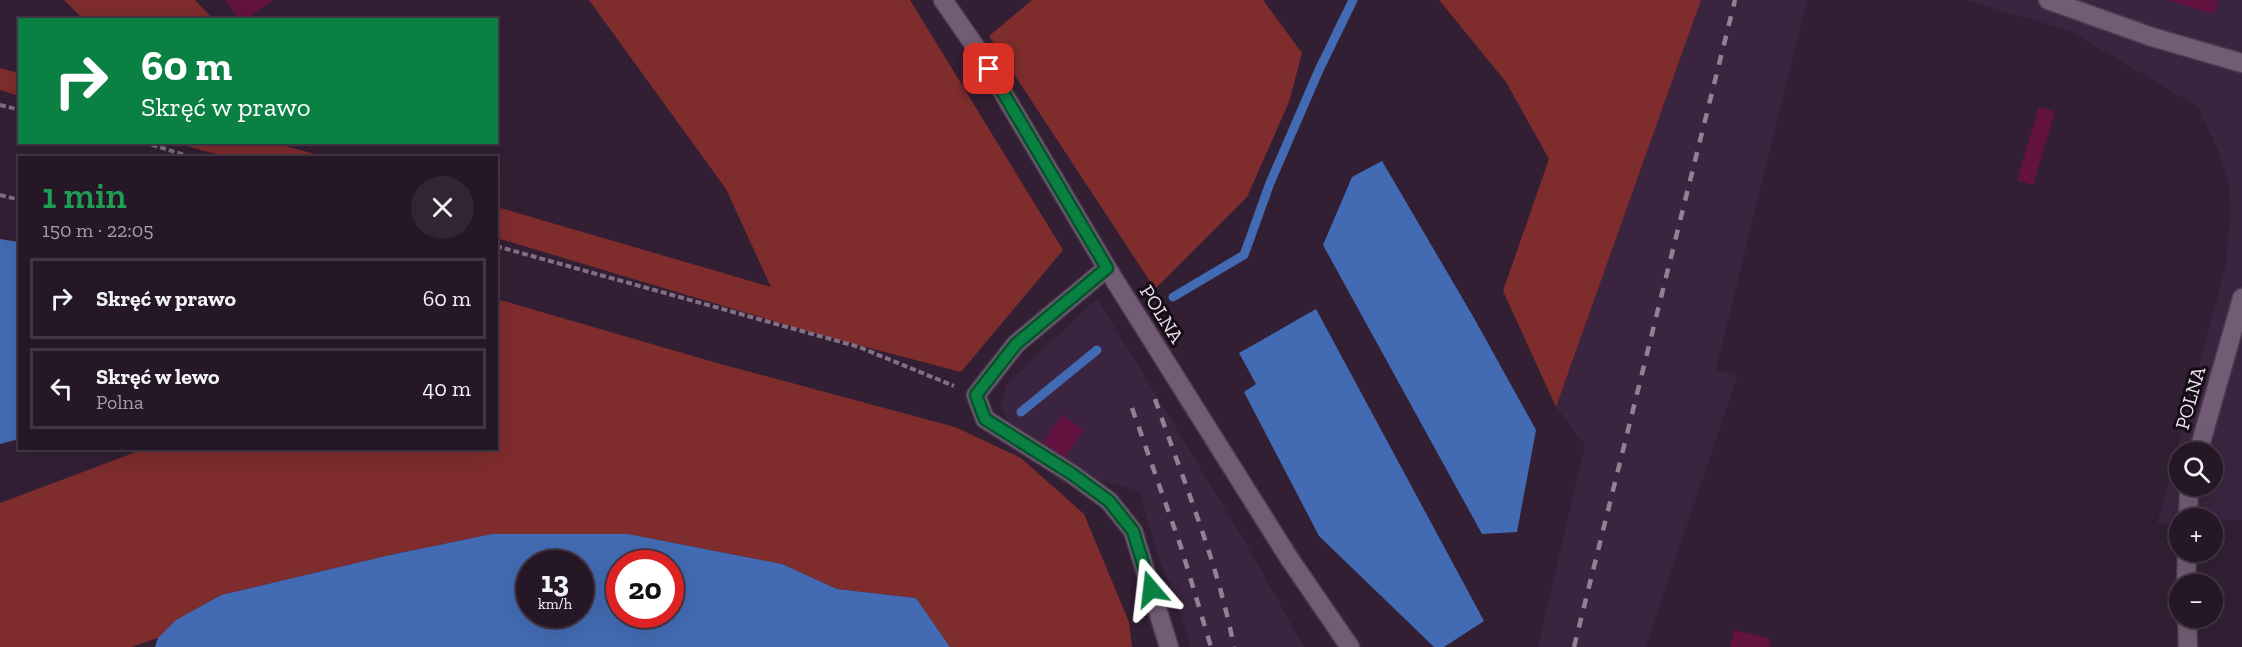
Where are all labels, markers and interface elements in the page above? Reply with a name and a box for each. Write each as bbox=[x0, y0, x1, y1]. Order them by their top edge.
text: 60 m bbox=[141, 40, 232, 91]
icon: right bbox=[42, 42, 120, 120]
pin bbox=[963, 43, 1014, 94]
icon: arrive bbox=[972, 52, 1005, 85]
text: Skręć w prawo bbox=[141, 91, 311, 123]
text: 1 min bbox=[42, 174, 127, 217]
button: close bbox=[411, 176, 474, 239]
text: 150 m · 22:05 bbox=[42, 218, 154, 242]
street label: POLNA bbox=[1135, 280, 1190, 348]
icon: right bbox=[45, 282, 78, 315]
text: Skręć w prawo bbox=[96, 285, 236, 312]
text: 60 m bbox=[423, 285, 471, 312]
text: Skręć w lewo bbox=[96, 363, 220, 390]
street label: POLNA bbox=[2170, 363, 2211, 432]
icon: left bbox=[45, 372, 78, 405]
text: 40 m bbox=[422, 375, 471, 402]
text: Polna bbox=[96, 390, 144, 414]
map controls bbox=[2169, 442, 2223, 628]
button: search bbox=[2169, 442, 2223, 496]
button: + bbox=[2169, 508, 2223, 562]
speed limit sign: 20 bbox=[606, 550, 684, 628]
position arrow bbox=[1119, 557, 1183, 621]
text: 13 bbox=[541, 564, 569, 600]
button: − bbox=[2169, 574, 2223, 628]
text: km/h bbox=[538, 595, 572, 613]

